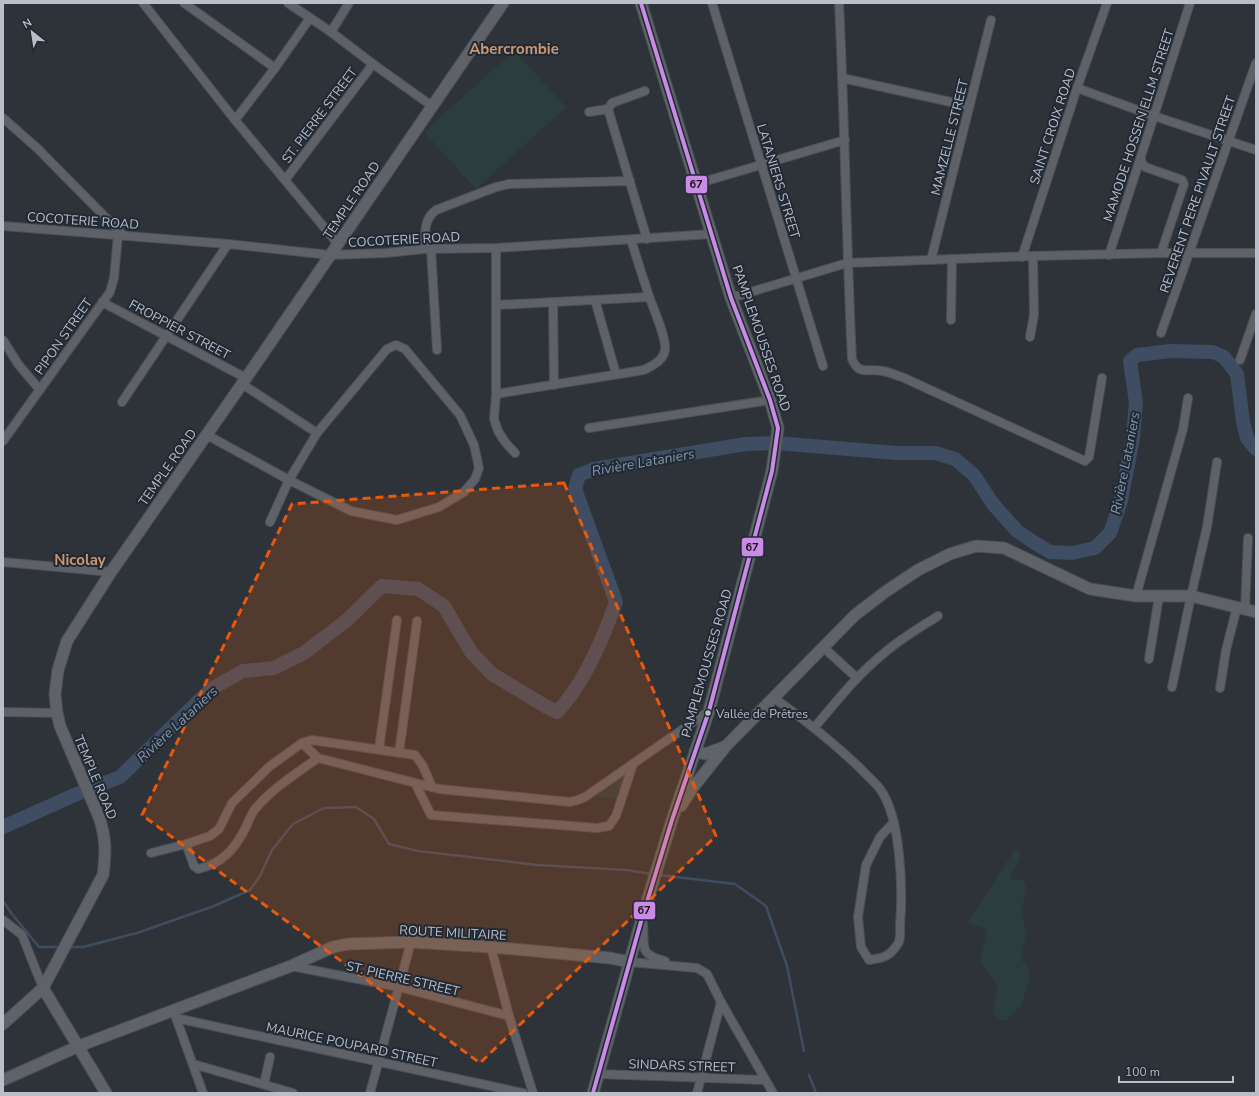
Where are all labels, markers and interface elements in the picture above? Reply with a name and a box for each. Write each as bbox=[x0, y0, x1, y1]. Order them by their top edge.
north arrow bbox=[12, 12, 52, 52]
text: N bbox=[20, 15, 35, 32]
street label: MAMODE HOSSEN ELLM STREET bbox=[1099, 26, 1179, 224]
district label: Abercrombie bbox=[469, 39, 559, 59]
street label: ST. PIERRE STREET bbox=[278, 64, 362, 167]
street label: SAINT CROIX ROAD bbox=[1026, 66, 1080, 187]
street label: MAMZELLE STREET bbox=[927, 77, 973, 197]
street label: REVERENT PERE PIVAULT STREET bbox=[1156, 93, 1240, 295]
street label: LATANIERS STREET bbox=[752, 122, 804, 241]
street label: TEMPLE ROAD bbox=[319, 158, 385, 243]
line badge: 67 bbox=[685, 175, 708, 194]
text: 67 bbox=[689, 177, 703, 192]
street label: COCOTERIE ROAD bbox=[26, 208, 140, 234]
street label: COCOTERIE ROAD bbox=[348, 228, 461, 252]
street label: PAMPLEMOUSSES ROAD bbox=[728, 263, 795, 414]
street label: PIPON STREET bbox=[31, 295, 97, 379]
street label: FROPPIER STREET bbox=[126, 296, 233, 364]
water label: Rivière Lataniers bbox=[1106, 410, 1145, 516]
street label: TEMPLE ROAD bbox=[135, 425, 201, 510]
water label: Rivière Lataniers bbox=[590, 444, 696, 481]
line badge: 67 bbox=[741, 537, 764, 557]
text: 67 bbox=[745, 540, 759, 555]
district label: Nicolay bbox=[54, 550, 106, 570]
street label: PAMPLEMOUSSES ROAD bbox=[677, 587, 737, 740]
water label: Rivière Lataniers bbox=[133, 682, 222, 767]
place label: Vallée de Prêtres bbox=[715, 706, 808, 722]
marker: Vallée de Prêtres bbox=[703, 708, 713, 718]
street label: TEMPLE ROAD bbox=[69, 732, 121, 822]
line badge: 67 bbox=[633, 901, 656, 920]
text: 67 bbox=[637, 903, 651, 918]
street label: ROUTE MILITAIRE bbox=[399, 921, 507, 945]
street label: ST. PIERRE STREET bbox=[344, 957, 461, 1001]
street label: MAURICE POUPARD STREET bbox=[264, 1018, 439, 1072]
street label: SINDARS STREET bbox=[628, 1055, 736, 1077]
scale bar bbox=[1119, 1058, 1233, 1084]
text: 100 m bbox=[1125, 1064, 1160, 1080]

